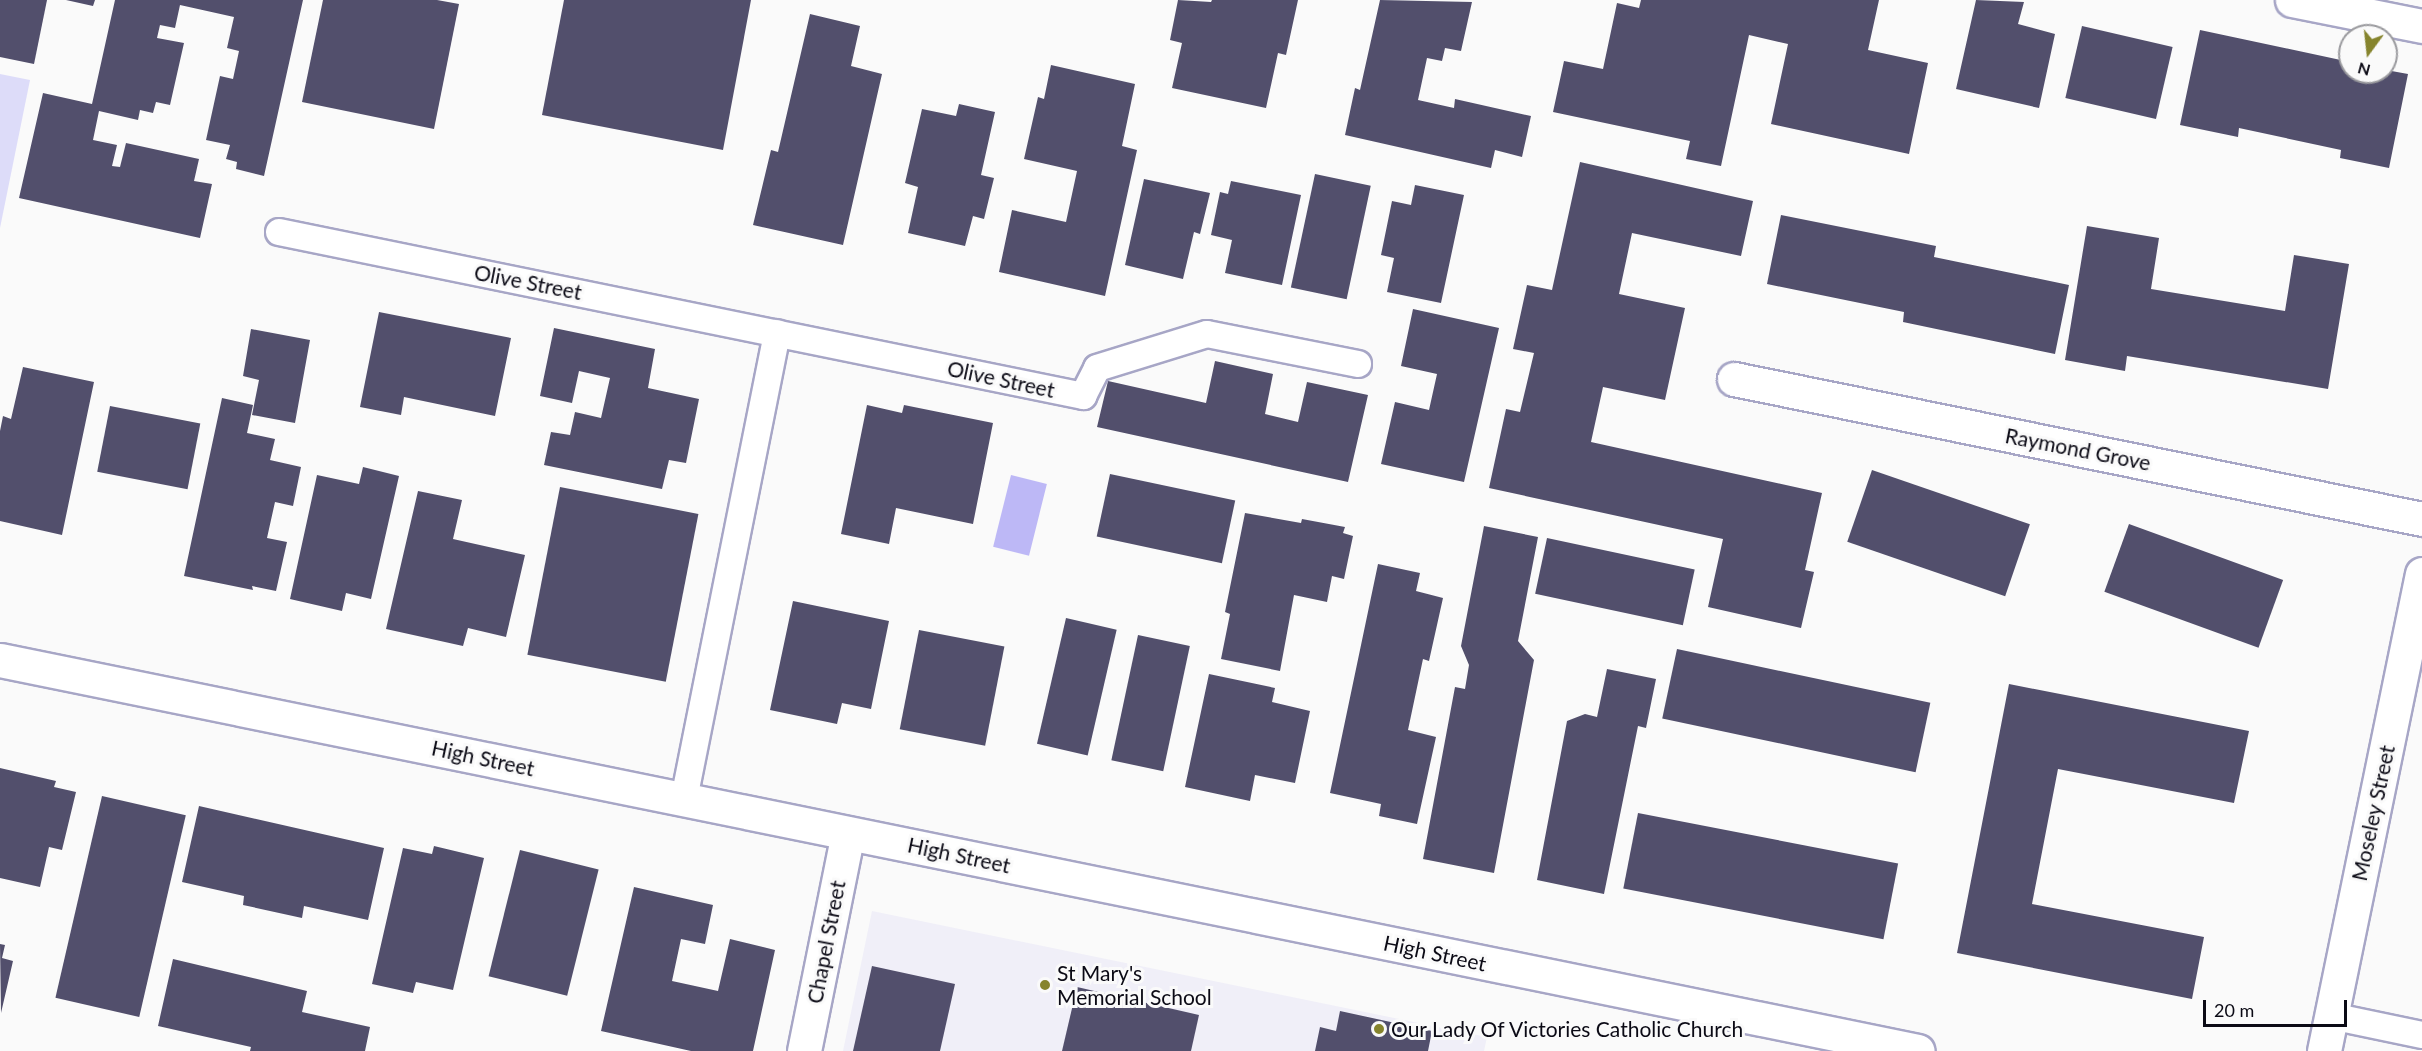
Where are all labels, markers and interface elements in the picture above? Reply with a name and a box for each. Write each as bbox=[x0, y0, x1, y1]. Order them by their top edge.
north arrow bbox=[2338, 24, 2398, 84]
text: N bbox=[2355, 59, 2372, 81]
street label: Olive Street bbox=[472, 259, 584, 305]
street label: Olive Street bbox=[945, 355, 1057, 403]
street label: Raymond Grove bbox=[2003, 423, 2153, 475]
street label: High Street bbox=[429, 735, 537, 781]
street label: Moseley Street bbox=[2346, 743, 2400, 883]
street label: High Street bbox=[905, 832, 1013, 878]
street label: Chapel Street bbox=[802, 878, 850, 1006]
street label: High Street bbox=[1381, 930, 1489, 976]
place label: St Mary's Memorial School bbox=[1057, 960, 1212, 1010]
marker: St Mary's Memorial School bbox=[1038, 978, 1052, 992]
scale bar bbox=[2206, 988, 2350, 1026]
text: 20 m bbox=[2214, 999, 2254, 1021]
place label: Our Lady Of Victories Catholic Church bbox=[1391, 1016, 1745, 1042]
marker: Our Lady Of Victories Catholic Church bbox=[1372, 1022, 1386, 1036]

